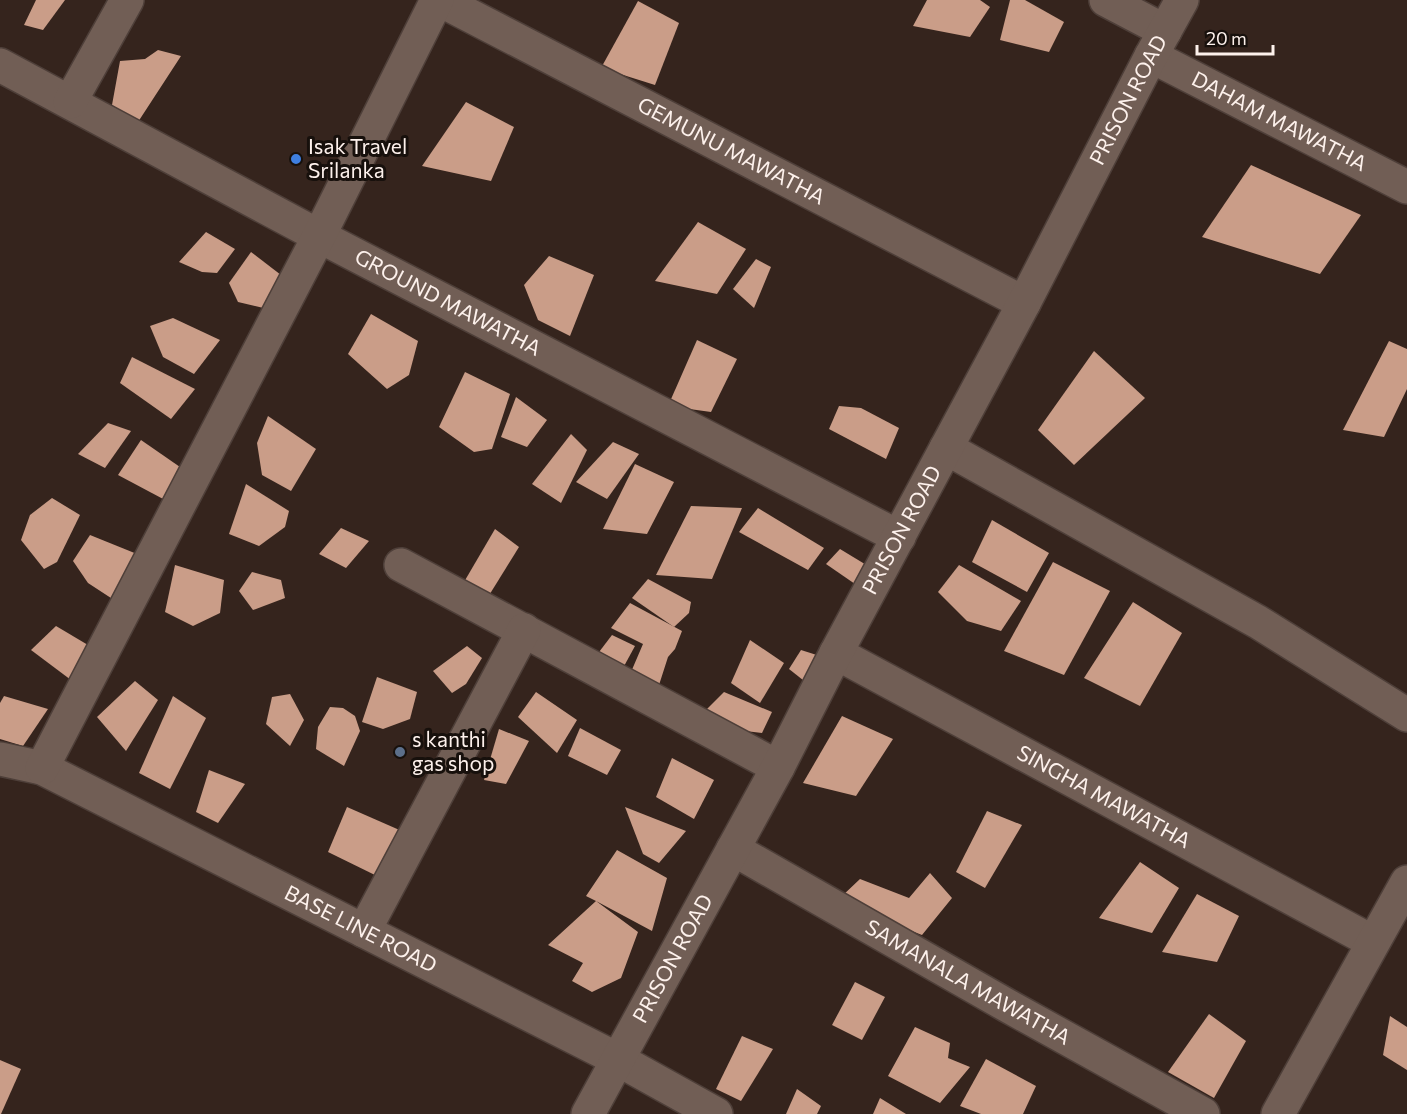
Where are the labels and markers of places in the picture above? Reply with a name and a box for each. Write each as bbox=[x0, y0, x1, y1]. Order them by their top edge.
place label: Isak Travel Srilanka bbox=[308, 133, 407, 182]
marker: Isak Travel Srilanka bbox=[289, 152, 303, 166]
place label: s kanthi gas shop bbox=[412, 726, 494, 775]
marker: s kanthi gas shop bbox=[393, 745, 407, 759]

